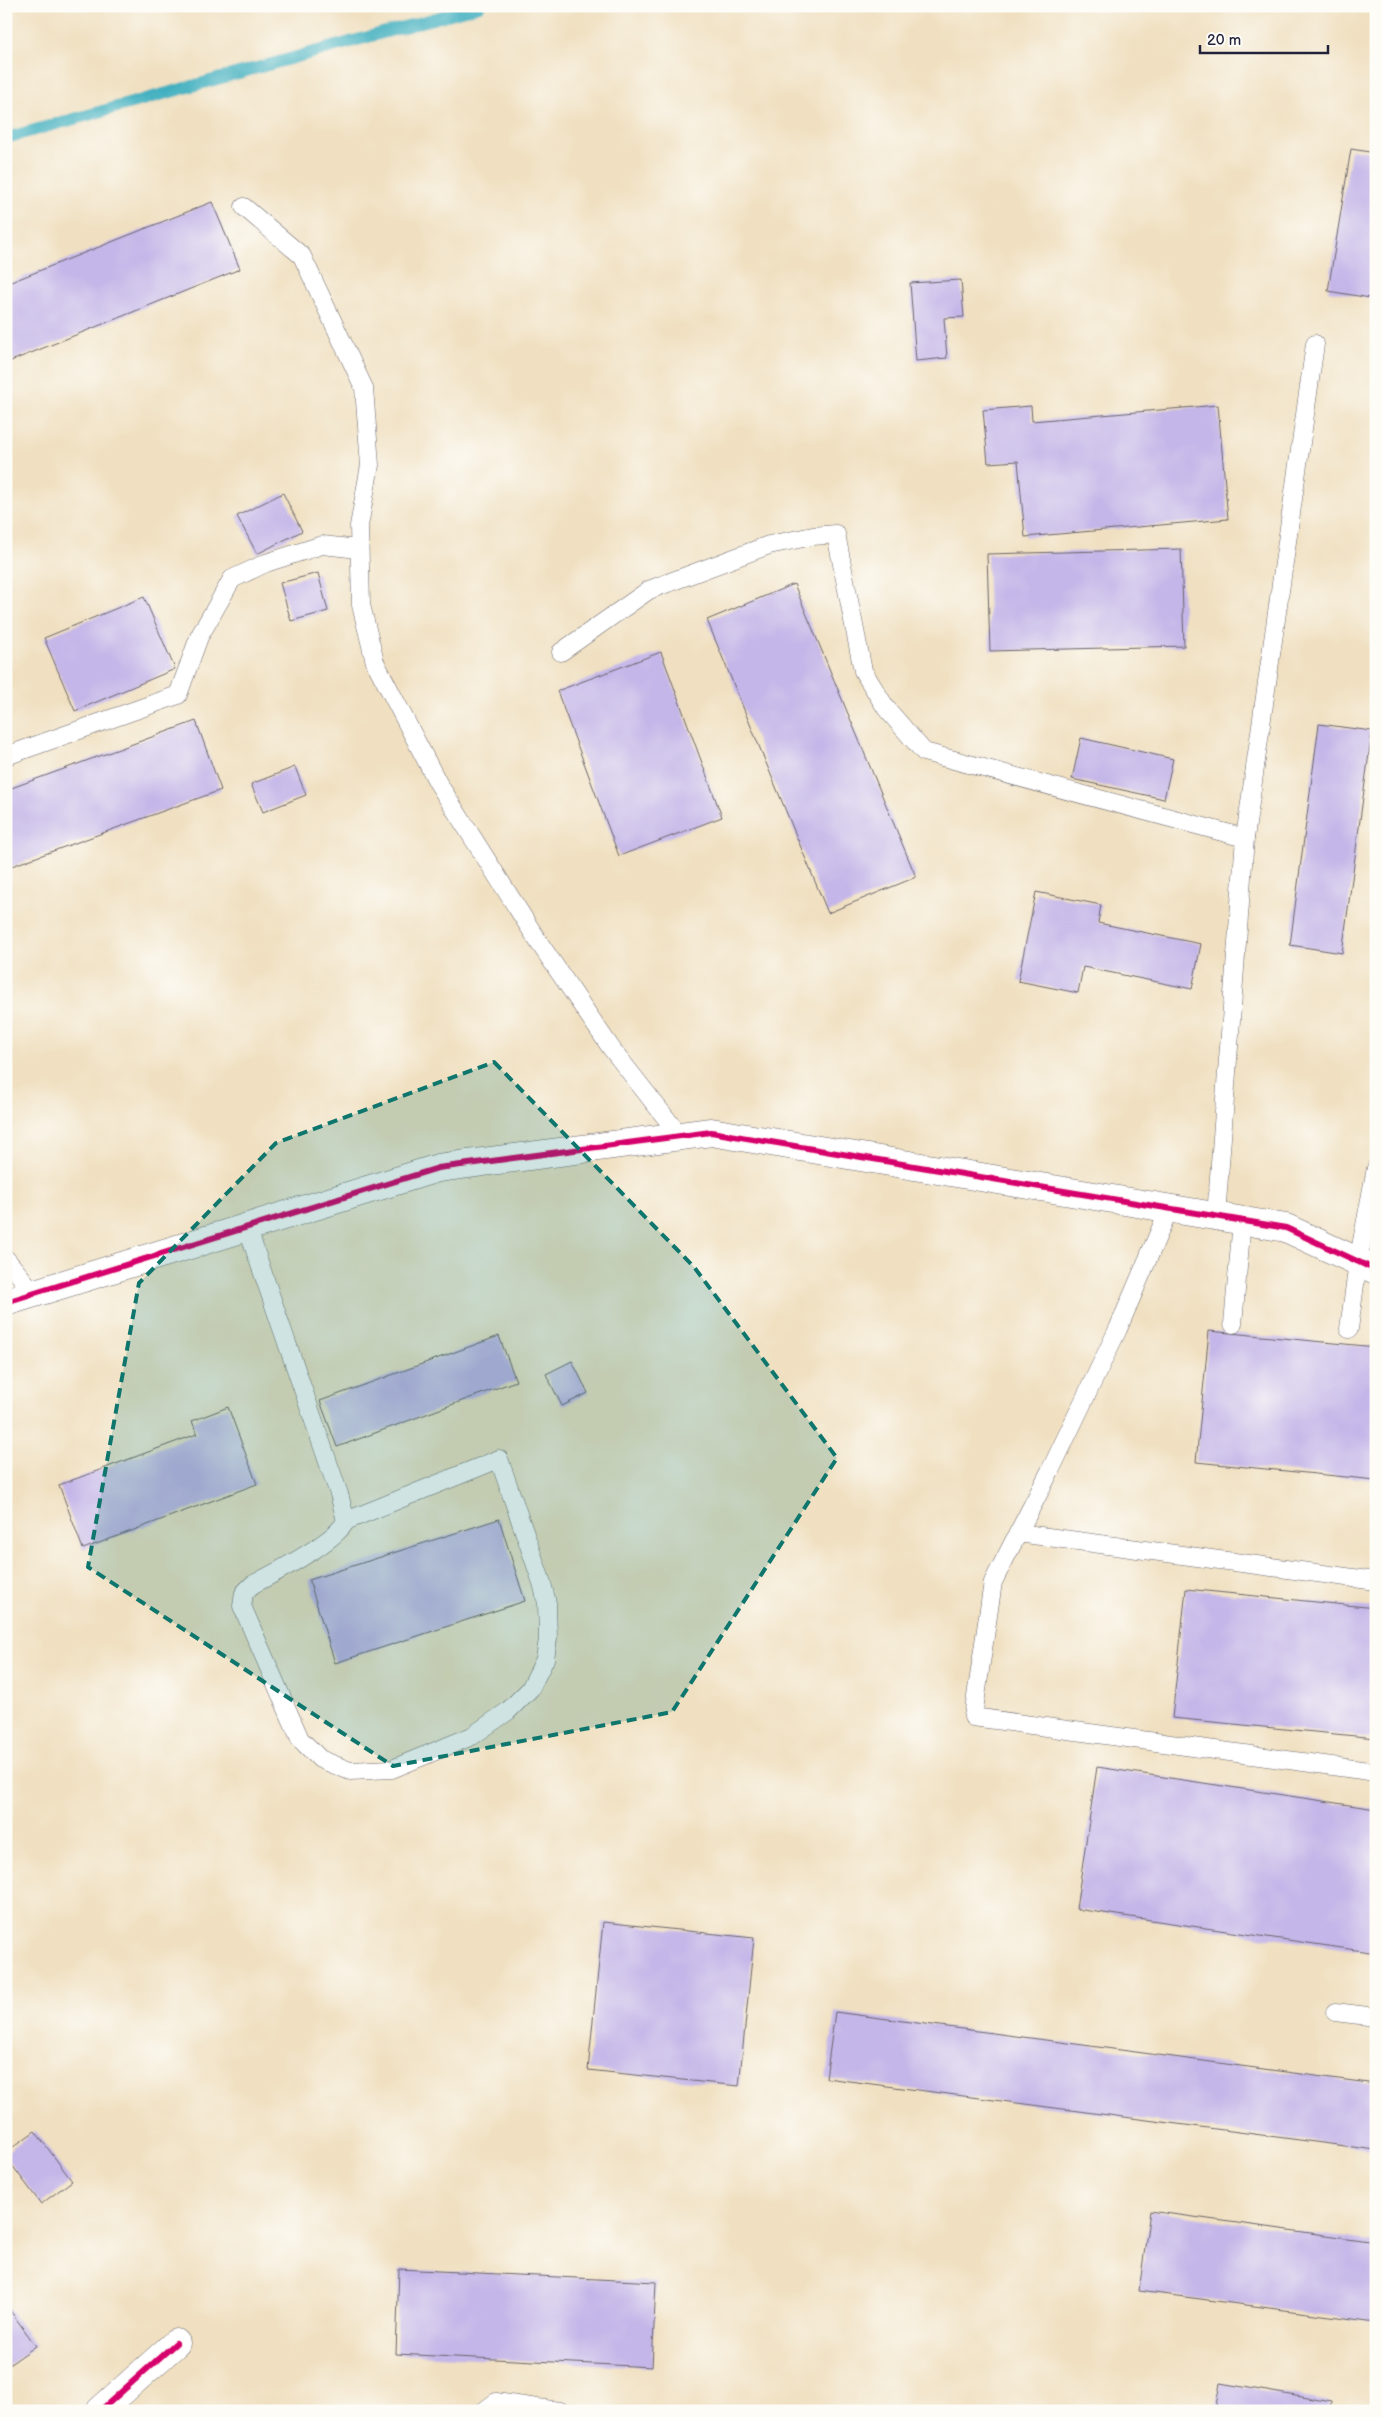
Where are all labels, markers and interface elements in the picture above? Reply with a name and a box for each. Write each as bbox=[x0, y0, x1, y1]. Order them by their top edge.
scale bar bbox=[1200, 22, 1327, 54]
text: 20 m bbox=[1207, 31, 1241, 50]

